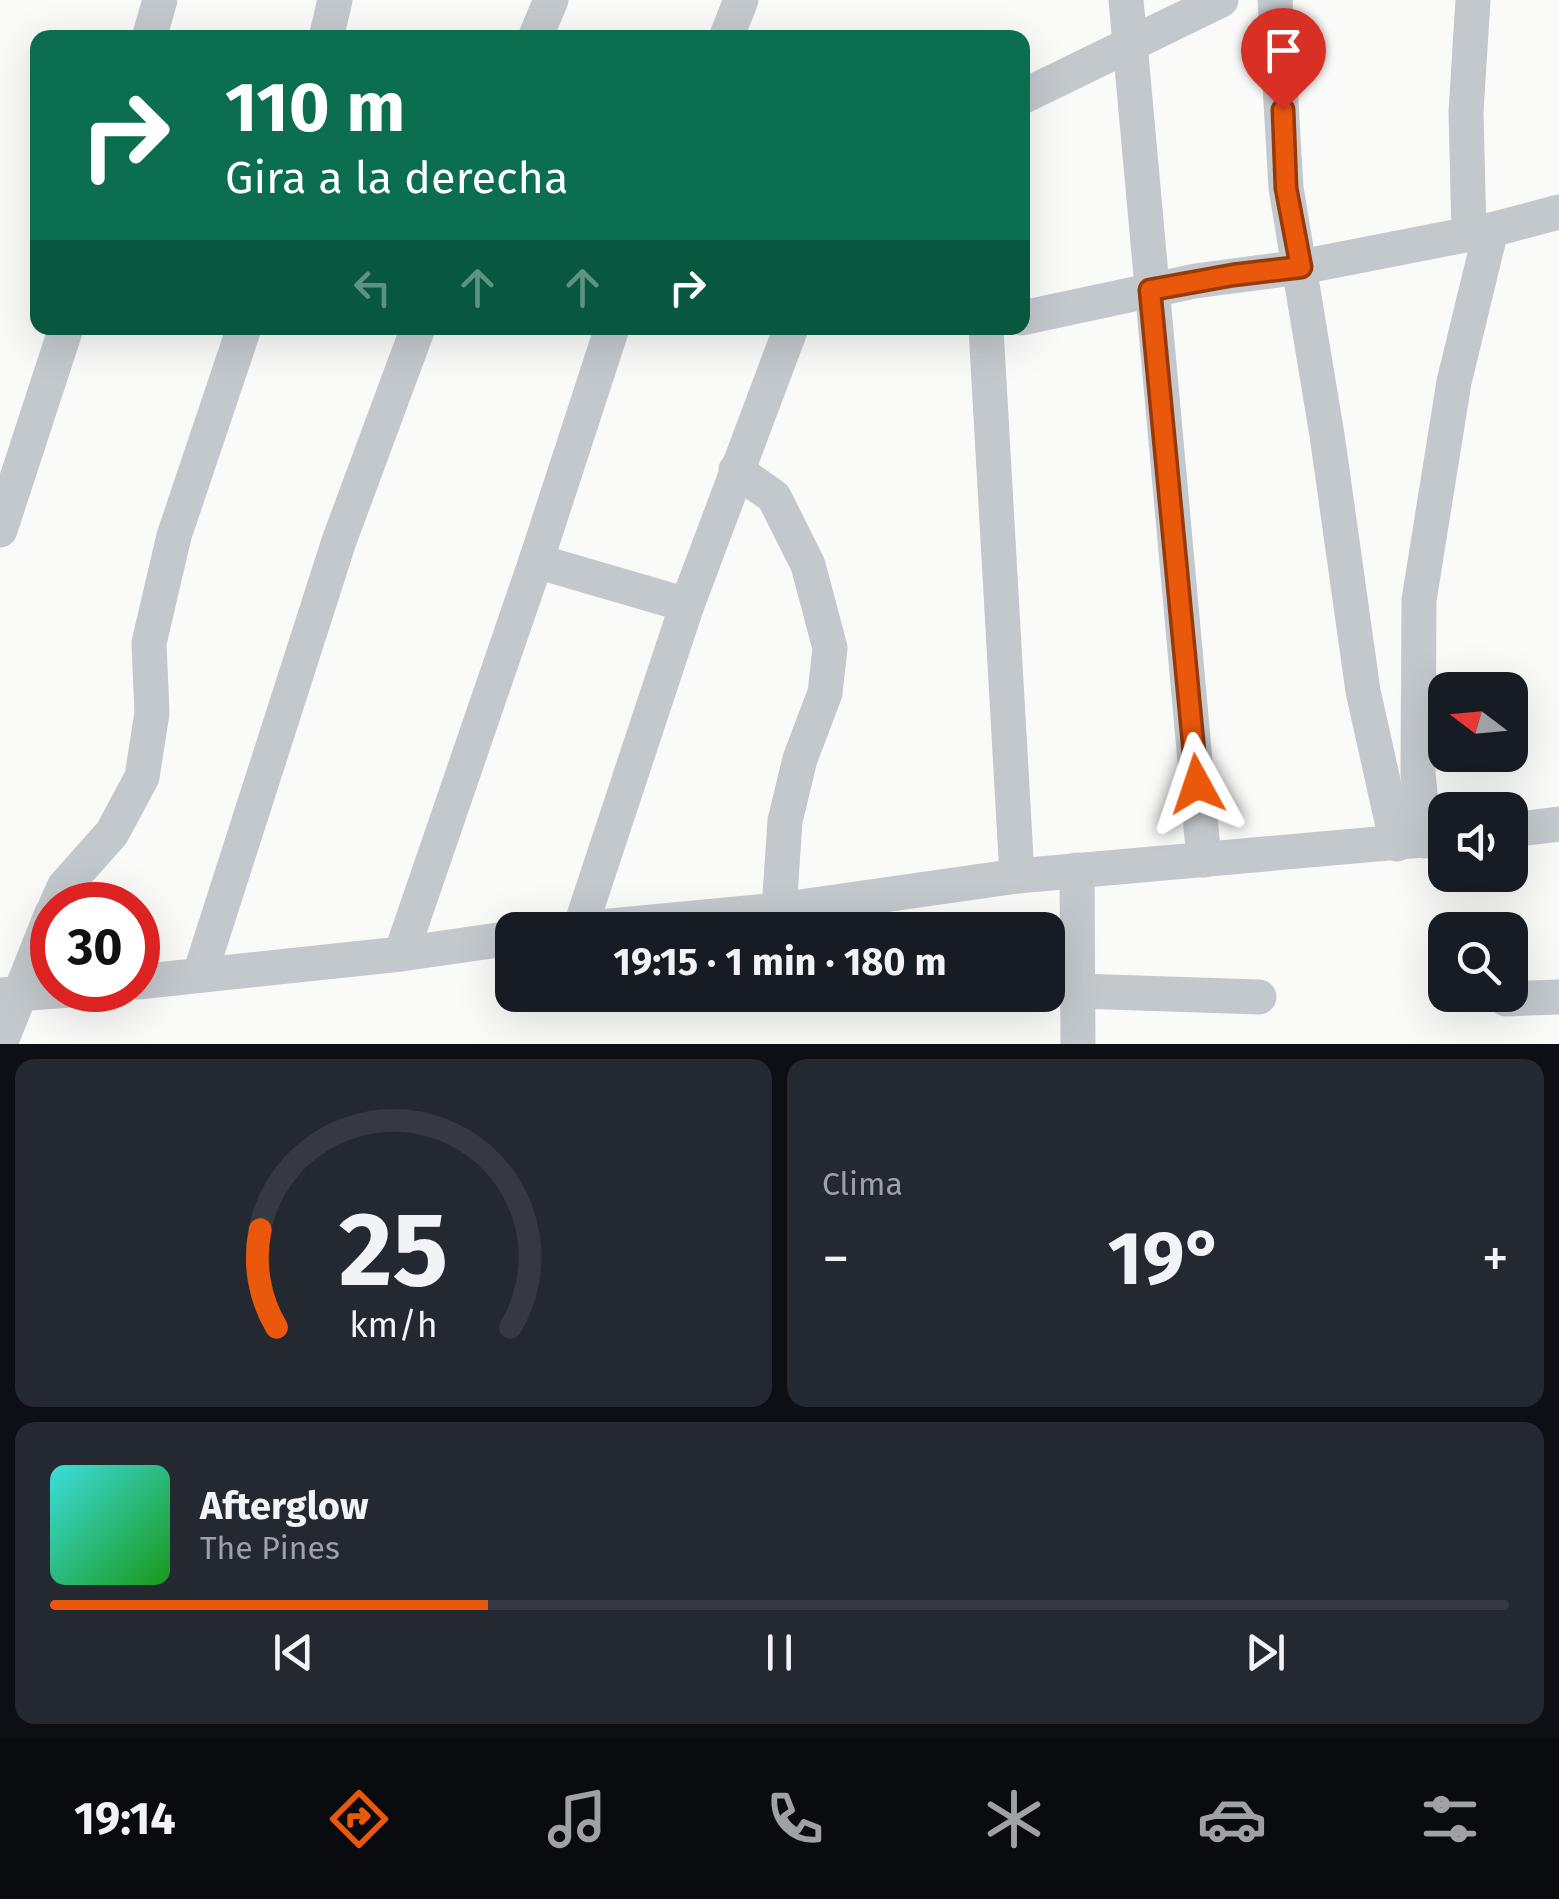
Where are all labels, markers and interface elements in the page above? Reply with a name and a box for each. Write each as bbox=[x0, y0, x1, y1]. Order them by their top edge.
pin bbox=[1241, 8, 1326, 111]
icon: arrive bbox=[1256, 23, 1311, 78]
text: 110 m bbox=[225, 66, 405, 150]
icon: right bbox=[60, 70, 190, 200]
text: Gira a la derecha bbox=[225, 151, 568, 205]
icon: left bbox=[345, 260, 400, 315]
icon: ahead bbox=[450, 260, 505, 315]
icon: ahead bbox=[555, 260, 610, 315]
icon: right bbox=[660, 260, 715, 315]
north arrow bbox=[1428, 672, 1528, 772]
map controls bbox=[1428, 672, 1528, 1012]
position arrow bbox=[1145, 732, 1249, 836]
button: sound bbox=[1428, 792, 1528, 892]
speed limit sign: 30 bbox=[30, 882, 160, 1012]
button: search bbox=[1428, 912, 1528, 1012]
text: 19:15 · 1 min · 180 m bbox=[613, 939, 947, 985]
text: Clima bbox=[822, 1165, 903, 1203]
text: 25 bbox=[339, 1188, 448, 1313]
text: 19° bbox=[1108, 1214, 1223, 1304]
text: − bbox=[822, 1226, 850, 1292]
text: + bbox=[1482, 1226, 1509, 1292]
text: km/h bbox=[349, 1304, 438, 1346]
text: Afterglow bbox=[200, 1483, 368, 1529]
text: The Pines bbox=[200, 1529, 340, 1567]
icon: previous bbox=[266, 1625, 321, 1680]
icon: pause bbox=[752, 1625, 807, 1680]
icon: next bbox=[1238, 1625, 1293, 1680]
icon: directions bbox=[324, 1784, 394, 1854]
icon: music bbox=[542, 1784, 612, 1854]
icon: phone bbox=[760, 1784, 830, 1854]
icon: climate bbox=[979, 1784, 1049, 1854]
icon: car bbox=[1197, 1784, 1267, 1854]
icon: filters bbox=[1415, 1784, 1485, 1854]
text: 19:14 bbox=[74, 1792, 176, 1846]

